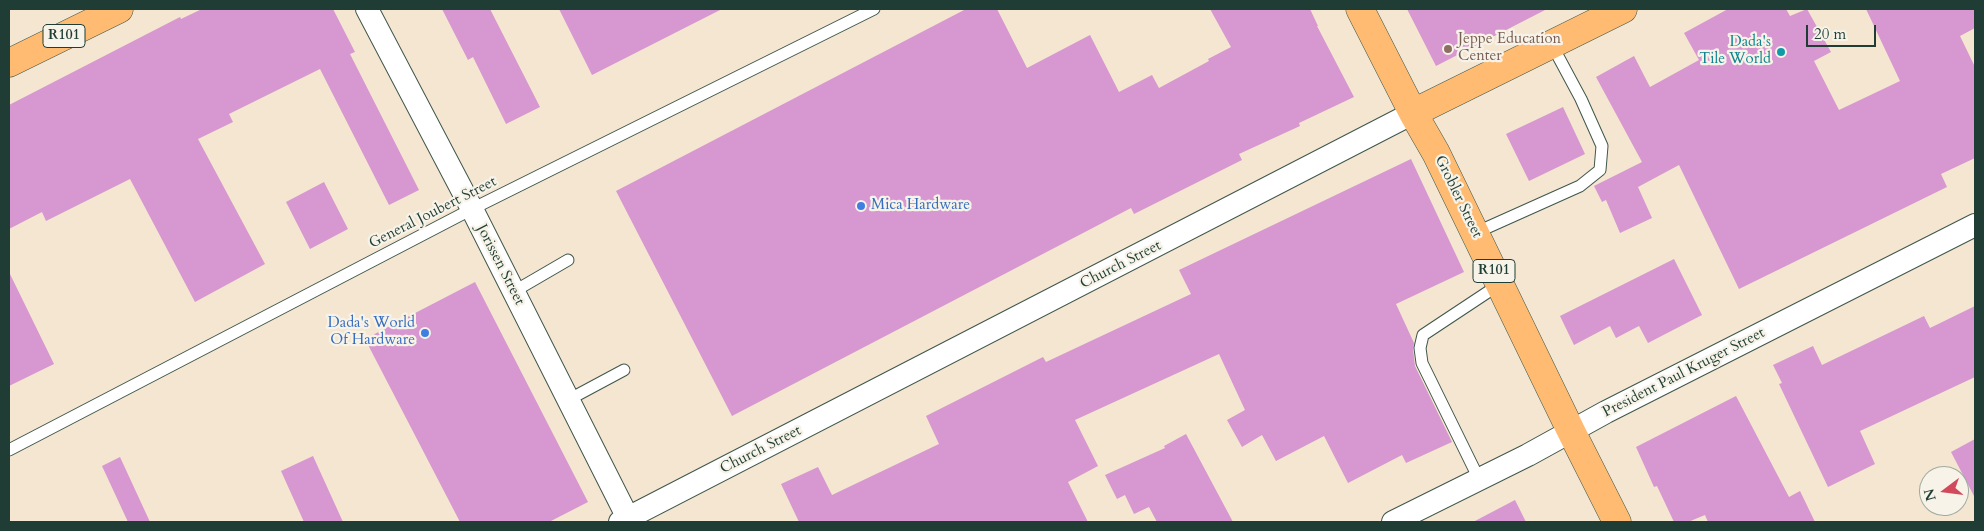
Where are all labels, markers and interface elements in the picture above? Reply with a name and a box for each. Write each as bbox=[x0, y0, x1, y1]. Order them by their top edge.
scale bar bbox=[1809, 15, 1879, 47]
road number: R101 bbox=[43, 24, 85, 48]
text: 20 m bbox=[1814, 24, 1846, 44]
place label: Jeppe Education Center bbox=[1458, 31, 1561, 66]
place label: Dada's Tile World bbox=[1699, 34, 1771, 69]
marker: Jeppe Education Center bbox=[1442, 43, 1454, 55]
marker: Dada's Tile World bbox=[1775, 46, 1787, 58]
street label: Grobler Street bbox=[1430, 153, 1486, 241]
street label: General Joubert Street bbox=[366, 173, 500, 253]
place label: Mica Hardware bbox=[871, 197, 970, 215]
marker: Mica Hardware bbox=[855, 200, 867, 212]
street label: Jorissen Street bbox=[472, 222, 528, 308]
street label: Church Street bbox=[1077, 237, 1165, 293]
road number: R101 bbox=[1473, 260, 1515, 282]
place label: Dada's World Of Hardware bbox=[327, 315, 415, 350]
street label: President Paul Kruger Street bbox=[1600, 324, 1768, 422]
marker: Dada's World Of Hardware bbox=[419, 327, 431, 339]
street label: Church Street bbox=[717, 422, 805, 478]
north arrow bbox=[1919, 466, 1969, 516]
text: N bbox=[1919, 486, 1941, 503]

